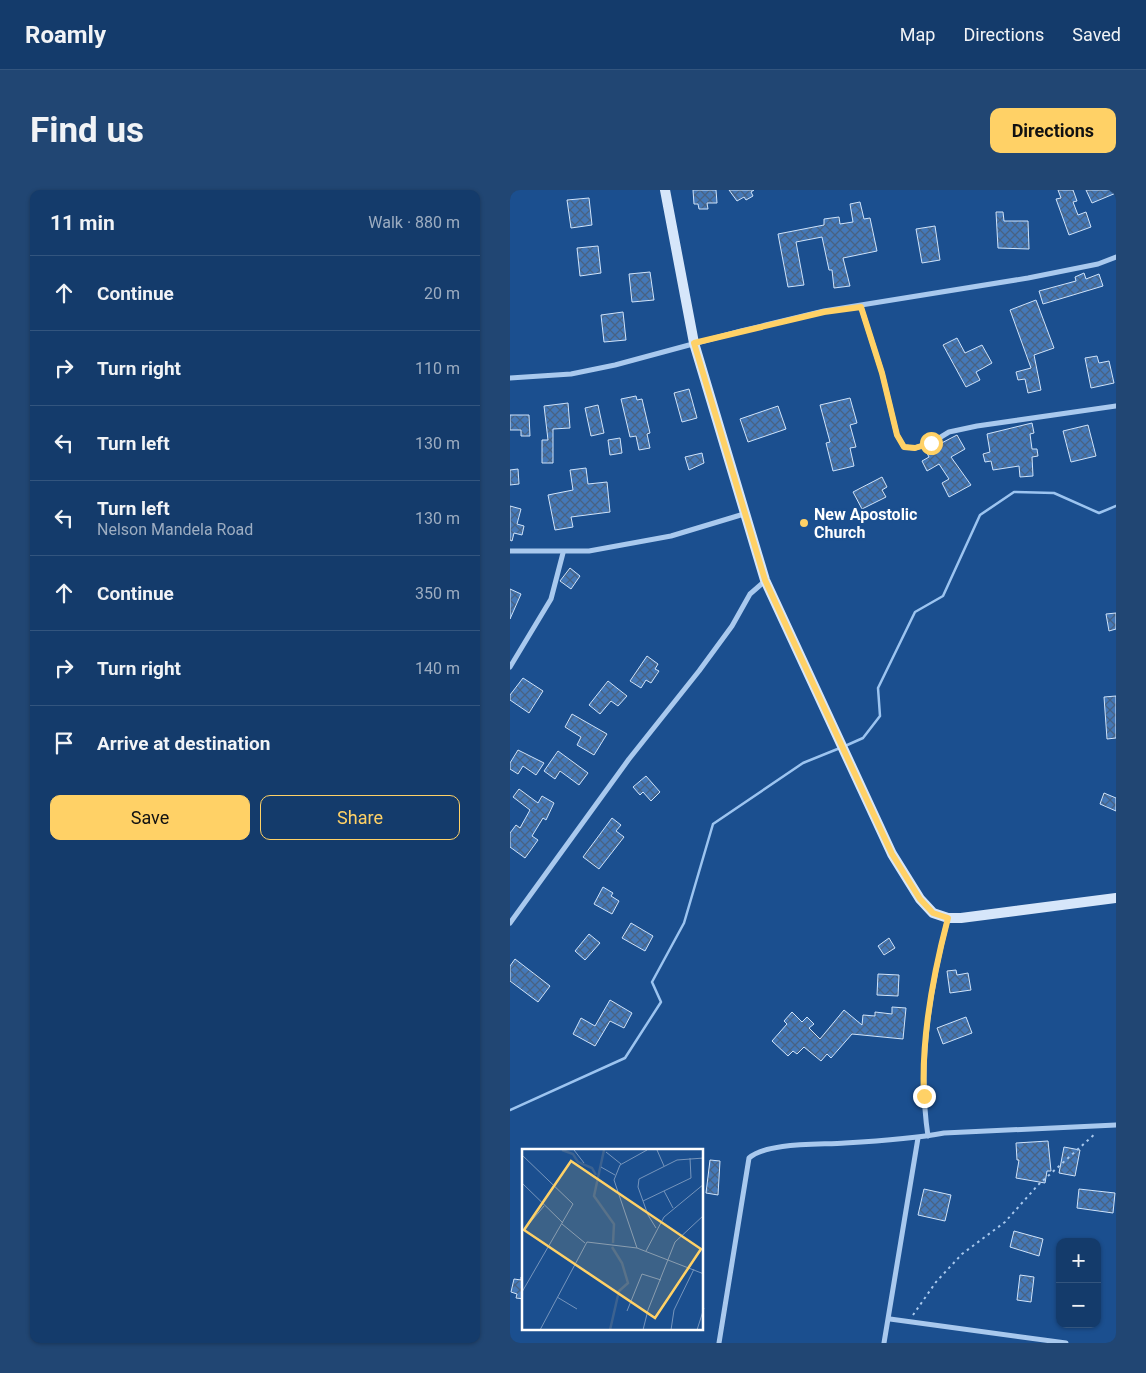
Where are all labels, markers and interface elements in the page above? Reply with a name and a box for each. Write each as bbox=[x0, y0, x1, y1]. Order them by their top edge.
text: Roamly bbox=[25, 21, 106, 49]
text: Map bbox=[900, 24, 935, 45]
text: Directions bbox=[963, 24, 1044, 45]
text: Saved bbox=[1072, 24, 1121, 45]
button: Directions bbox=[990, 108, 1116, 153]
text: Find us bbox=[30, 110, 144, 151]
text: 11 min bbox=[50, 211, 115, 235]
text: Walk · 880 m bbox=[368, 213, 460, 232]
icon: ahead bbox=[50, 279, 78, 307]
text: Continue bbox=[97, 282, 174, 305]
text: 20 m bbox=[424, 284, 460, 303]
icon: right bbox=[50, 354, 78, 382]
text: Turn right bbox=[97, 357, 181, 380]
text: 110 m bbox=[415, 359, 460, 378]
icon: left bbox=[50, 429, 78, 457]
text: Turn left bbox=[97, 432, 170, 455]
route start bbox=[920, 432, 943, 455]
text: 130 m bbox=[415, 434, 460, 453]
text: Turn left bbox=[97, 497, 170, 520]
icon: left bbox=[50, 504, 78, 532]
place label: New Apostolic Church bbox=[814, 505, 917, 542]
text: 130 m bbox=[415, 509, 460, 528]
marker: New Apostolic Church bbox=[798, 517, 810, 529]
text: Nelson Mandela Road bbox=[97, 520, 253, 539]
icon: ahead bbox=[50, 579, 78, 607]
text: Continue bbox=[97, 582, 174, 605]
text: 350 m bbox=[415, 584, 460, 603]
icon: right bbox=[50, 654, 78, 682]
text: Turn right bbox=[97, 657, 181, 680]
text: 140 m bbox=[415, 659, 460, 678]
icon: arrive bbox=[50, 729, 78, 757]
text: Arrive at destination bbox=[97, 732, 270, 755]
button: Save bbox=[50, 795, 250, 840]
button: Share bbox=[260, 795, 460, 840]
route end bbox=[913, 1085, 936, 1108]
inset map bbox=[522, 1149, 704, 1330]
map controls bbox=[1056, 1238, 1101, 1328]
button: + bbox=[1056, 1238, 1101, 1283]
button: − bbox=[1056, 1283, 1101, 1328]

